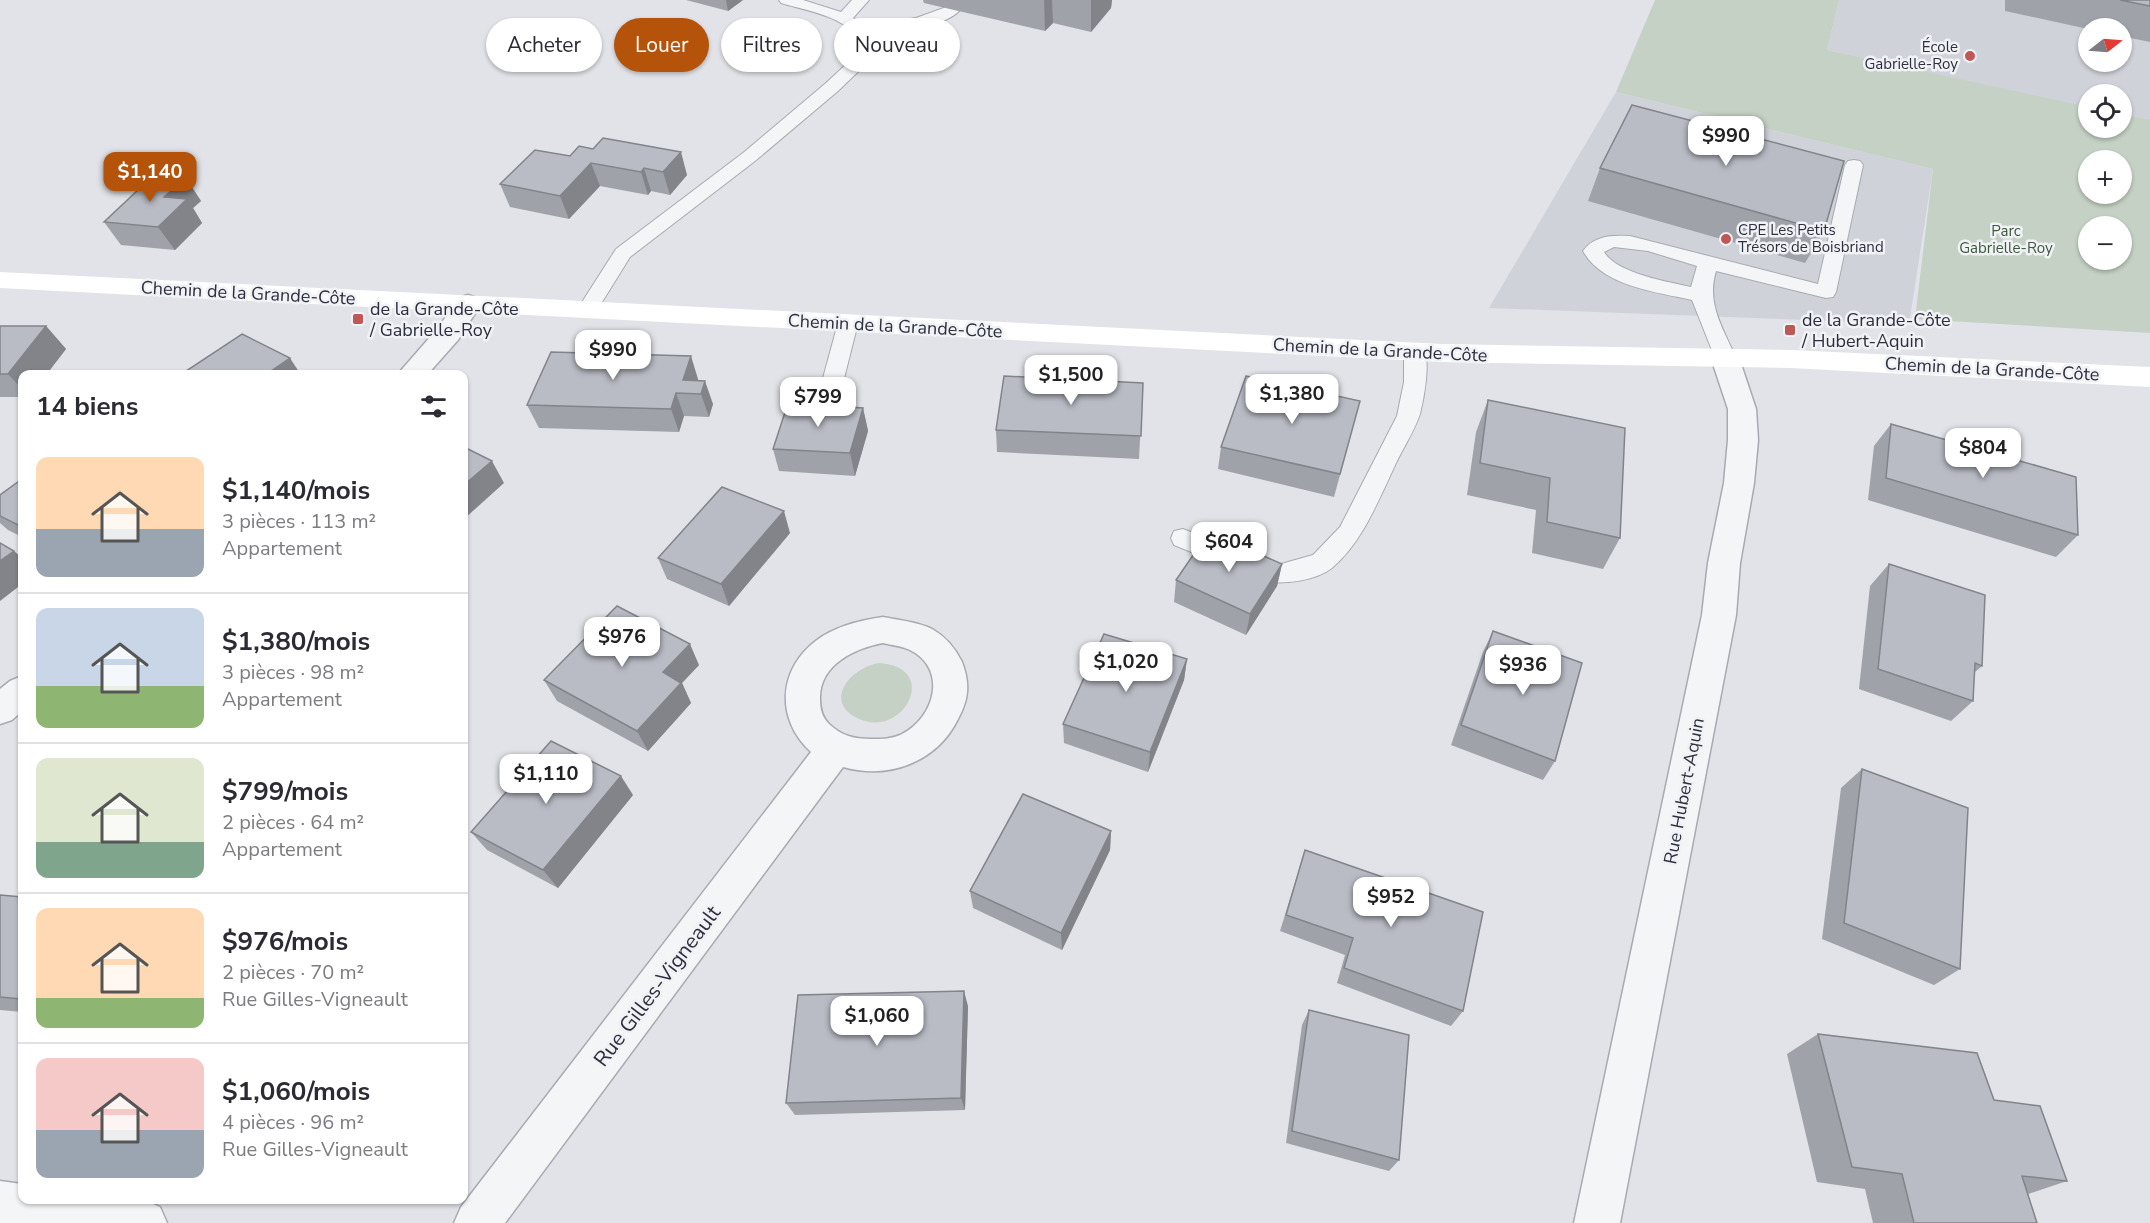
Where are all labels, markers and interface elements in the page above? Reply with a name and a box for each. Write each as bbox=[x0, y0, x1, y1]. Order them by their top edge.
chip: Acheter bbox=[486, 18, 602, 72]
chip: Louer bbox=[614, 18, 709, 72]
chip: Filtres bbox=[721, 18, 822, 72]
chip: Nouveau bbox=[834, 18, 960, 72]
north arrow bbox=[2078, 18, 2132, 72]
map controls bbox=[2078, 18, 2132, 270]
place label: École Gabrielle-Roy bbox=[1864, 37, 1958, 74]
marker: École Gabrielle-Roy bbox=[1963, 49, 1977, 63]
button: locate bbox=[2078, 84, 2132, 138]
pin: $990 bbox=[1690, 116, 1762, 167]
text: $990 bbox=[1702, 122, 1750, 149]
button: + bbox=[2078, 150, 2132, 204]
pin: $1,140 bbox=[101, 152, 199, 203]
text: $1,140 bbox=[118, 158, 182, 185]
button: − bbox=[2078, 216, 2132, 270]
place label: CPE Les Petits Trésors de Boisbriand bbox=[1738, 220, 1884, 257]
park label: Parc Gabrielle-Roy bbox=[1959, 221, 2053, 258]
marker: CPE Les Petits Trésors de Boisbriand bbox=[1719, 232, 1733, 246]
street label: Chemin de la Grande-Côte bbox=[140, 275, 356, 311]
place label: de la Grande-Côte / Gabrielle-Roy bbox=[369, 297, 518, 342]
street label: Chemin de la Grande-Côte bbox=[787, 308, 1003, 344]
place label: de la Grande-Côte / Hubert-Aquin bbox=[1801, 308, 1950, 353]
marker: de la Grande-Côte / Gabrielle-Roy bbox=[351, 312, 365, 326]
marker: de la Grande-Côte / Hubert-Aquin bbox=[1783, 323, 1797, 337]
pin: $990 bbox=[577, 330, 649, 381]
street label: Chemin de la Grande-Côte bbox=[1272, 332, 1488, 368]
text: $990 bbox=[589, 336, 637, 363]
street label: Chemin de la Grande-Côte bbox=[1884, 351, 2100, 387]
pin: $1,500 bbox=[1022, 355, 1120, 406]
text: $1,500 bbox=[1039, 361, 1103, 388]
pin: $1,380 bbox=[1243, 374, 1341, 425]
pin: $799 bbox=[782, 377, 854, 428]
text: $1,380 bbox=[1260, 380, 1324, 407]
text: $799 bbox=[794, 383, 842, 410]
text: 14 biens bbox=[36, 389, 138, 424]
icon: filters bbox=[417, 390, 450, 423]
pin: $804 bbox=[1947, 428, 2019, 479]
text: $804 bbox=[1959, 434, 2007, 461]
text: $1,140/mois bbox=[222, 473, 370, 508]
icon: home bbox=[84, 481, 156, 553]
text: 3 pièces · 113 m² bbox=[222, 508, 376, 535]
pin: $604 bbox=[1193, 522, 1265, 573]
text: $604 bbox=[1205, 528, 1253, 555]
text: Appartement bbox=[222, 535, 342, 562]
pin: $976 bbox=[586, 617, 658, 668]
text: $976 bbox=[598, 623, 646, 650]
text: $1,380/mois bbox=[222, 624, 370, 659]
icon: home bbox=[84, 632, 156, 704]
pin: $1,020 bbox=[1077, 642, 1175, 693]
pin: $936 bbox=[1487, 645, 1559, 696]
text: $1,020 bbox=[1094, 648, 1158, 675]
text: $936 bbox=[1499, 651, 1547, 678]
text: 3 pièces · 98 m² bbox=[222, 659, 364, 686]
text: Appartement bbox=[222, 686, 342, 713]
street label: Rue Hubert-Aquin bbox=[1658, 716, 1710, 866]
pin: $1,110 bbox=[497, 754, 595, 805]
text: $1,110 bbox=[514, 760, 578, 787]
text: $799/mois bbox=[222, 774, 348, 809]
icon: home bbox=[84, 782, 156, 854]
text: 2 pièces · 64 m² bbox=[222, 809, 364, 836]
text: Appartement bbox=[222, 836, 342, 863]
pin: $952 bbox=[1355, 877, 1427, 928]
text: $952 bbox=[1367, 883, 1415, 910]
street label: Rue Gilles-Vigneault bbox=[587, 899, 727, 1072]
text: $976/mois bbox=[222, 924, 348, 959]
icon: home bbox=[84, 932, 156, 1004]
text: 2 pièces · 70 m² bbox=[222, 959, 364, 986]
text: Rue Gilles-Vigneault bbox=[222, 986, 408, 1013]
pin: $1,060 bbox=[828, 996, 926, 1047]
text: $1,060 bbox=[845, 1002, 909, 1029]
text: $1,060/mois bbox=[222, 1074, 370, 1109]
icon: home bbox=[84, 1082, 156, 1154]
text: 4 pièces · 96 m² bbox=[222, 1109, 364, 1136]
text: Rue Gilles-Vigneault bbox=[222, 1136, 408, 1163]

